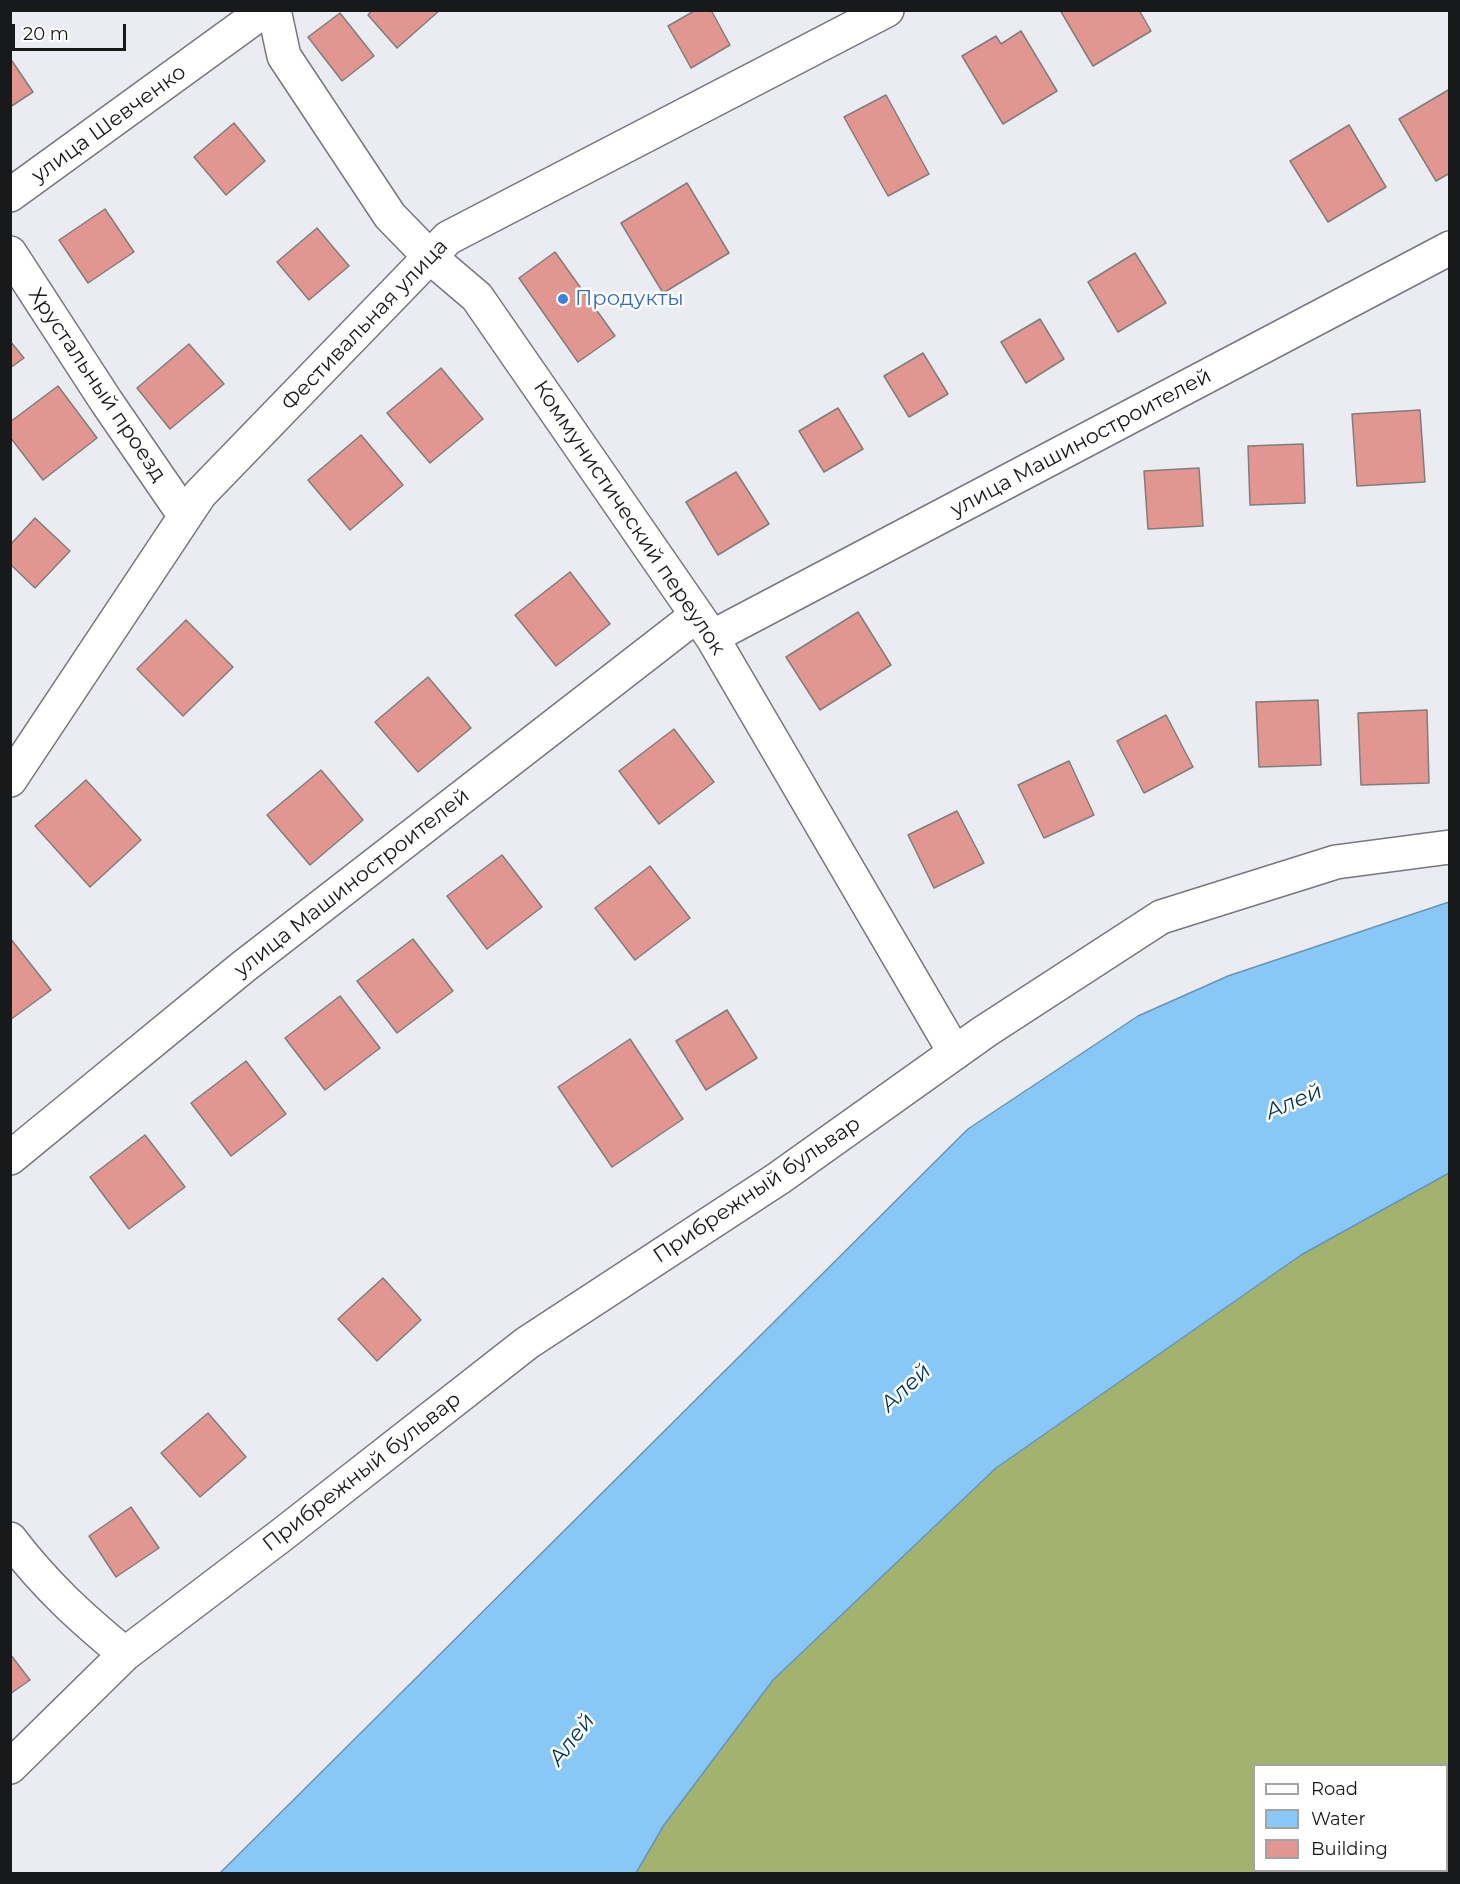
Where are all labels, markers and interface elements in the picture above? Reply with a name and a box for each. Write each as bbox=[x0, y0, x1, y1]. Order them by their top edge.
scale bar bbox=[15, 12, 129, 50]
text: 20 m bbox=[23, 23, 69, 45]
street label: улица Шевченко bbox=[27, 60, 191, 188]
street label: Фестивальная улица bbox=[277, 234, 453, 416]
street label: Хрустальный проезд bbox=[23, 283, 171, 487]
place label: Продукты bbox=[575, 286, 684, 312]
marker: Продукты bbox=[556, 292, 570, 306]
street label: улица Машиностроителей bbox=[946, 363, 1216, 523]
street label: Коммунистический переулок bbox=[528, 376, 730, 660]
street label: улица Машиностроителей bbox=[229, 783, 475, 983]
water label: Алей bbox=[1262, 1078, 1326, 1126]
street label: Прибрежный бульвар bbox=[649, 1111, 865, 1269]
water label: Алей bbox=[875, 1358, 937, 1418]
street label: Прибрежный бульвар bbox=[258, 1387, 466, 1557]
water label: Алей bbox=[543, 1709, 601, 1771]
legend bbox=[1253, 1764, 1448, 1872]
text: Road bbox=[1311, 1778, 1358, 1800]
text: Water bbox=[1311, 1808, 1366, 1830]
text: Building bbox=[1311, 1838, 1388, 1860]

